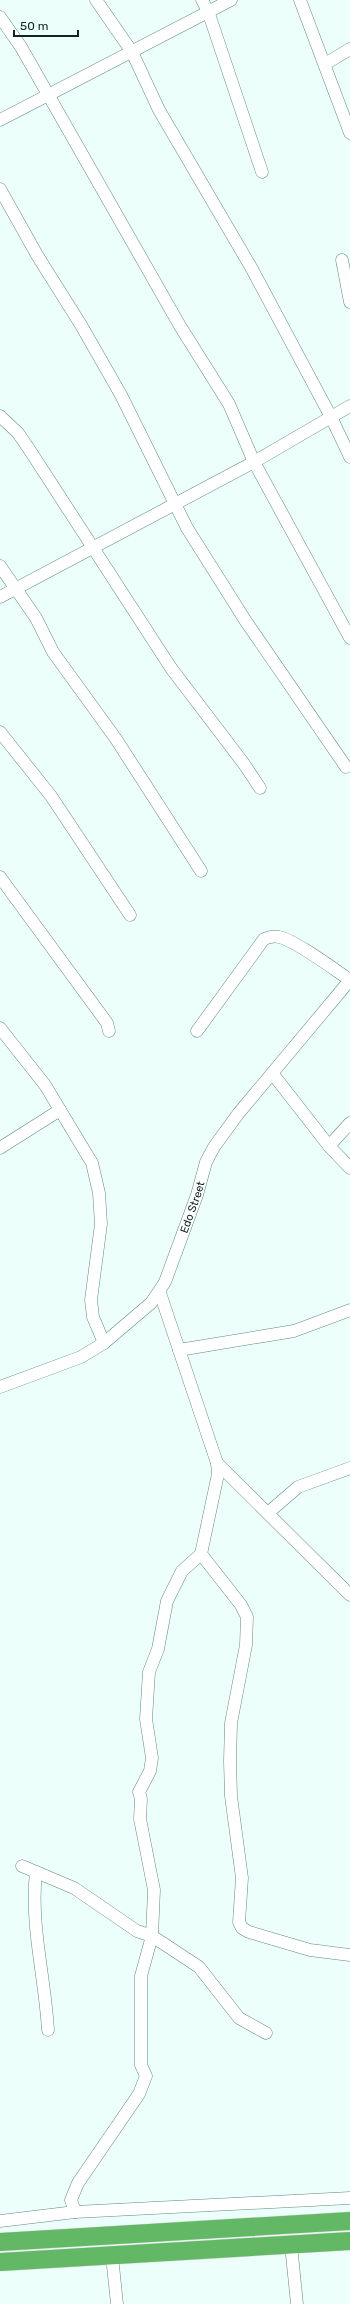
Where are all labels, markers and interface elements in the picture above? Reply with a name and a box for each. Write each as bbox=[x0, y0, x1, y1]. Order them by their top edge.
scale bar bbox=[14, 12, 78, 38]
text: 50 m bbox=[20, 19, 48, 33]
street label: Edo Street bbox=[177, 1179, 207, 1235]

